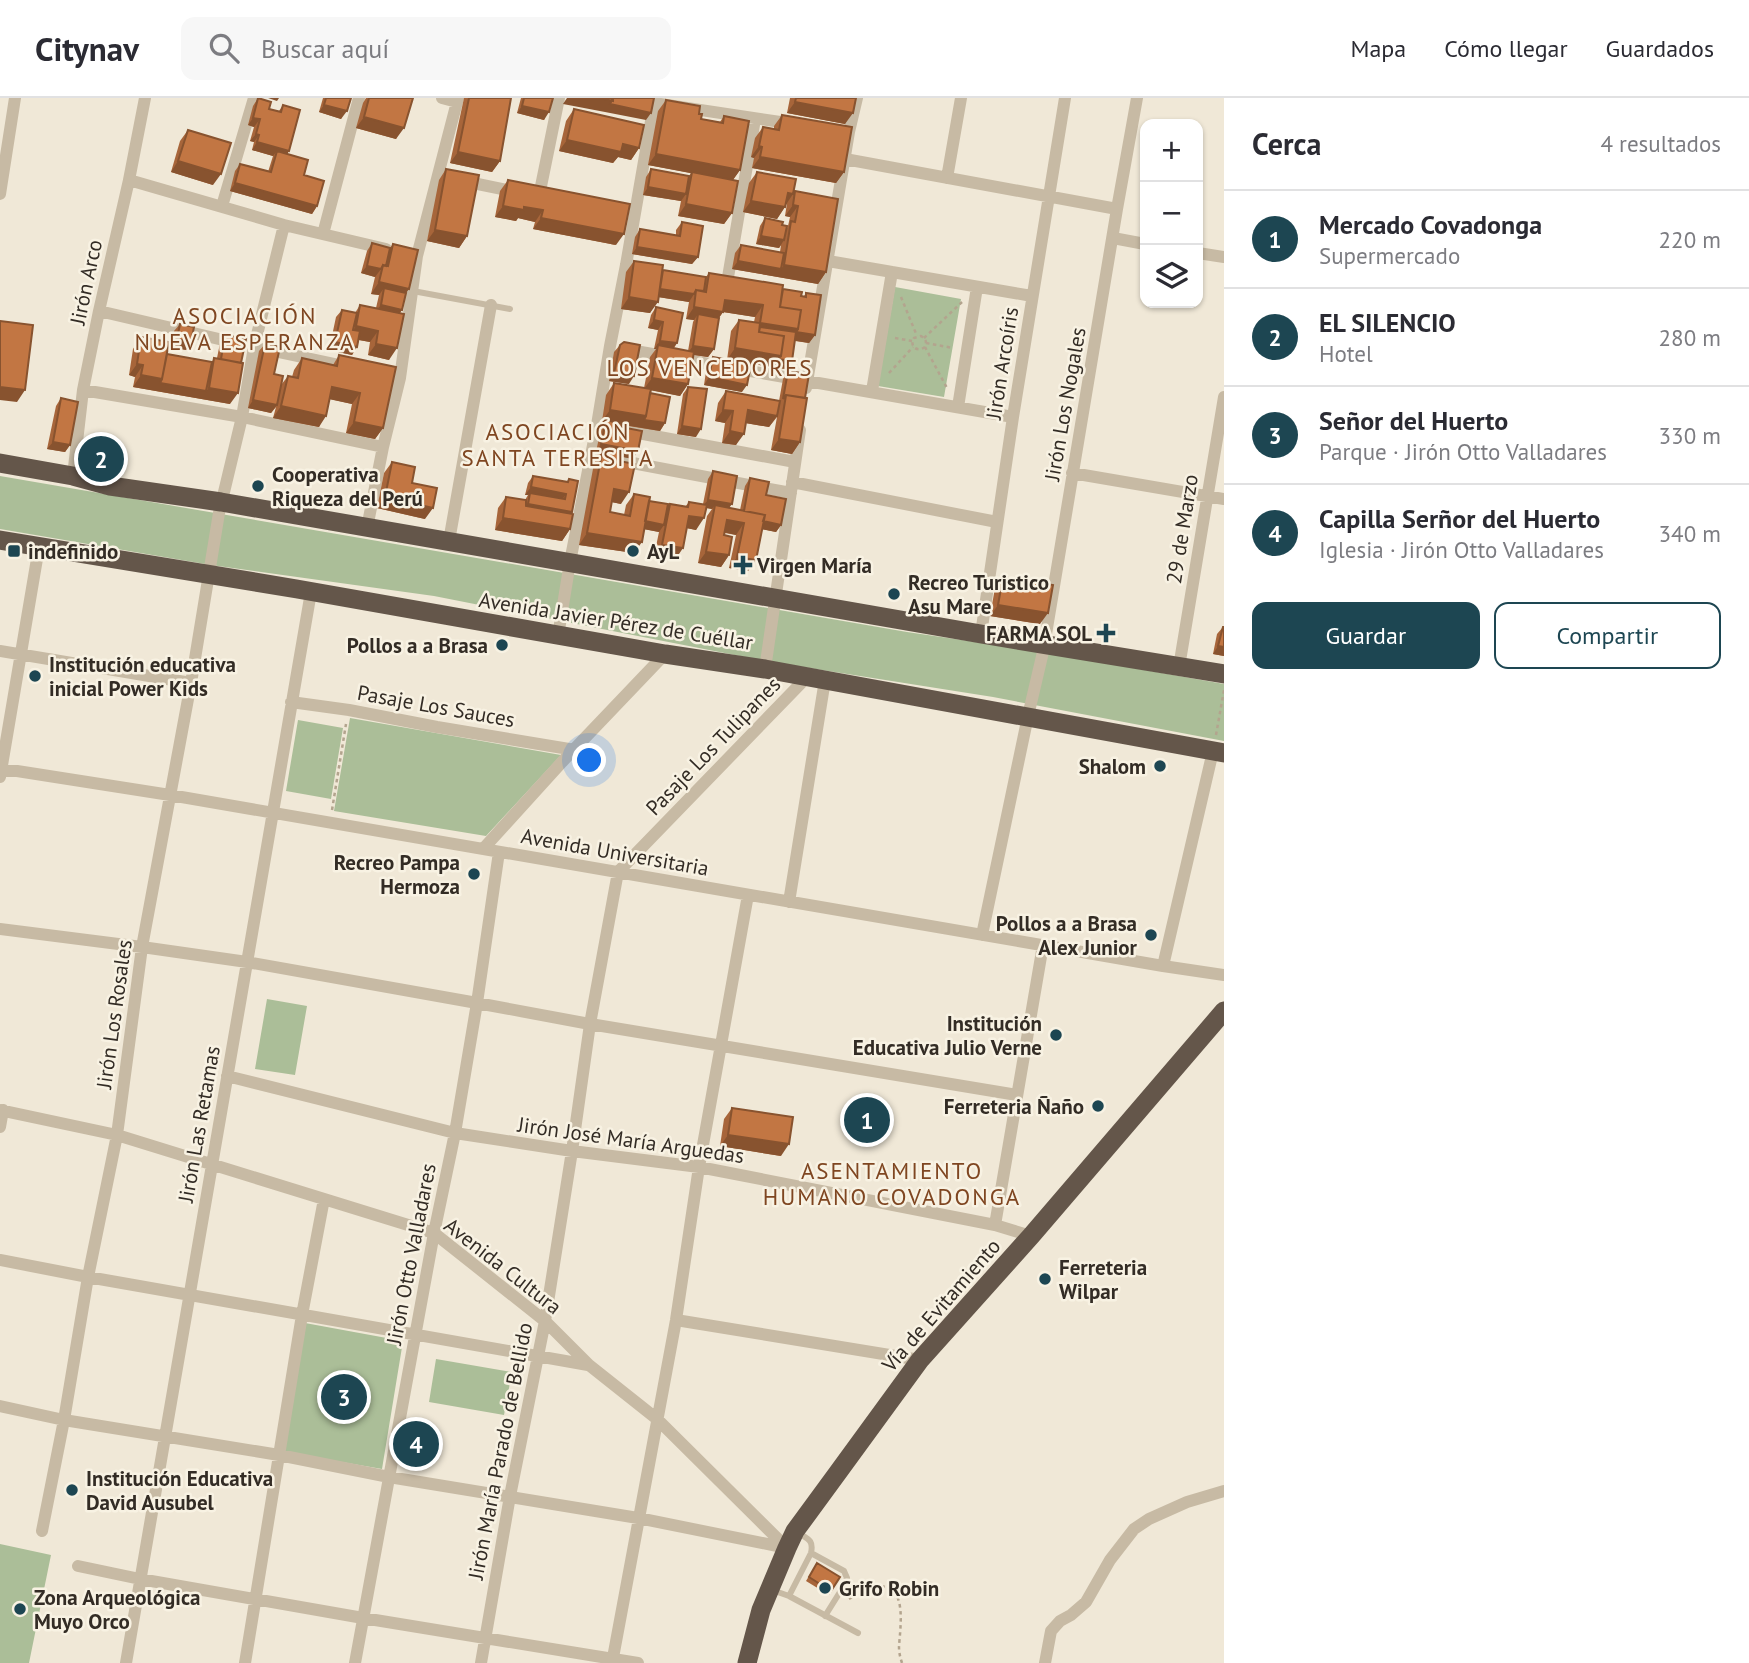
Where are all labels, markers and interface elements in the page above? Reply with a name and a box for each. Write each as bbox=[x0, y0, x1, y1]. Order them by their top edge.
search box bbox=[181, 17, 671, 80]
text: Citynav bbox=[35, 27, 139, 70]
icon: search bbox=[205, 29, 243, 67]
text: Buscar aquí bbox=[261, 32, 389, 65]
text: Mapa bbox=[1350, 33, 1406, 64]
text: Cómo llegar bbox=[1444, 33, 1568, 64]
text: Guardados bbox=[1606, 33, 1714, 64]
map controls bbox=[1140, 119, 1203, 308]
button: + bbox=[1140, 119, 1203, 182]
text: Cerca bbox=[1252, 124, 1321, 163]
text: 4 resultados bbox=[1600, 129, 1721, 158]
button: − bbox=[1140, 182, 1203, 245]
text: Mercado Covadonga bbox=[1319, 208, 1542, 241]
text: 1 bbox=[1268, 225, 1282, 254]
text: 220 m bbox=[1659, 225, 1721, 254]
street label: Jirón Arco bbox=[64, 237, 108, 328]
text: Supermercado bbox=[1319, 241, 1460, 270]
button: layers bbox=[1140, 245, 1203, 308]
district label: ASOCIACIÓN NUEVA ESPERANZA bbox=[135, 301, 355, 356]
street label: Jirón Arcoíris bbox=[980, 305, 1024, 422]
text: EL SILENCIO bbox=[1319, 306, 1456, 339]
text: 2 bbox=[1268, 323, 1282, 352]
text: 280 m bbox=[1659, 323, 1721, 352]
street label: Jirón Los Nogales bbox=[1038, 325, 1092, 484]
text: Hotel bbox=[1319, 339, 1373, 368]
district label: LOS VENCEDORES bbox=[606, 353, 814, 382]
text: Señor del Huerto bbox=[1319, 404, 1508, 437]
district label: ASOCIACIÓN SANTA TERESITA bbox=[461, 417, 655, 472]
text: 3 bbox=[1268, 421, 1282, 450]
text: 330 m bbox=[1659, 421, 1721, 450]
pin: 2 bbox=[78, 433, 124, 485]
text: Parque · Jirón Otto Valladares bbox=[1319, 437, 1607, 466]
place label: Cooperativa Riqueza del Perú bbox=[272, 461, 423, 512]
street label: 29 de Marzo bbox=[1160, 472, 1204, 586]
marker: Cooperativa Riqueza del Perú bbox=[250, 478, 266, 494]
text: Capilla Serñor del Huerto bbox=[1319, 502, 1600, 535]
text: 4 bbox=[1268, 519, 1282, 548]
text: 340 m bbox=[1659, 519, 1721, 548]
text: Iglesia · Jirón Otto Valladares bbox=[1319, 535, 1604, 564]
place label: indefinido bbox=[28, 538, 118, 565]
place label: AyL bbox=[647, 538, 680, 565]
marker: indefinido bbox=[6, 543, 22, 559]
marker: AyL bbox=[625, 543, 641, 559]
place label: Virgen María bbox=[756, 552, 872, 579]
marker: Virgen María bbox=[735, 557, 751, 573]
place label: Recreo Turistico Asu Mare bbox=[908, 569, 1049, 620]
street label: Avenida Javier Pérez de Cuéllar bbox=[477, 586, 755, 656]
marker: Recreo Turistico Asu Mare bbox=[886, 586, 902, 602]
button: Guardar bbox=[1252, 602, 1480, 669]
button: Compartir bbox=[1494, 602, 1721, 669]
place label: FARMA SOL bbox=[986, 620, 1092, 647]
marker: FARMA SOL bbox=[1098, 625, 1114, 641]
place label: Pollos a a Brasa bbox=[347, 632, 488, 659]
marker: Pollos a a Brasa bbox=[494, 637, 510, 653]
place label: Institución educativa inicial Power Kids bbox=[49, 651, 236, 702]
marker: Institución educativa inicial Power Kids bbox=[27, 668, 43, 684]
street label: Pasaje Los Tulipanes bbox=[640, 671, 786, 821]
street label: Pasaje Los Sauces bbox=[355, 679, 517, 733]
your location bbox=[572, 743, 606, 777]
place label: Shalom bbox=[1079, 753, 1146, 780]
marker: Shalom bbox=[1152, 758, 1168, 774]
street label: Avenida Universitaria bbox=[519, 822, 711, 882]
place label: Recreo Pampa Hermoza bbox=[334, 849, 460, 900]
marker: Recreo Pampa Hermoza bbox=[466, 866, 482, 882]
place label: Pollos a a Brasa Alex Junior bbox=[996, 910, 1138, 961]
marker: Pollos a a Brasa Alex Junior bbox=[1143, 927, 1159, 943]
street label: Jirón Los Rosales bbox=[90, 938, 138, 1091]
place label: Institución Educativa Julio Verne bbox=[853, 1010, 1042, 1061]
marker: Institución Educativa Julio Verne bbox=[1048, 1027, 1064, 1043]
street label: Jirón Las Retamas bbox=[172, 1044, 226, 1205]
place label: Ferreteria Ñaño bbox=[944, 1093, 1084, 1120]
pin: 1 bbox=[844, 1094, 890, 1146]
marker: Ferreteria Ñaño bbox=[1090, 1098, 1106, 1114]
street label: Jirón José María Arguedas bbox=[515, 1111, 746, 1169]
district label: ASENTAMIENTO HUMANO COVADONGA bbox=[763, 1156, 1021, 1211]
street label: Jirón Otto Valladares bbox=[380, 1161, 442, 1348]
street label: Avenida Cultura bbox=[439, 1212, 567, 1320]
street label: Vía de Evitamiento bbox=[875, 1233, 1006, 1378]
place label: Ferreteria Wilpar bbox=[1059, 1254, 1147, 1305]
marker: Ferreteria Wilpar bbox=[1037, 1271, 1053, 1287]
street label: Jirón María Parado de Bellido bbox=[462, 1320, 538, 1583]
pin: 3 bbox=[321, 1371, 367, 1423]
pin: 4 bbox=[393, 1418, 439, 1470]
place label: Institución Educativa David Ausubel bbox=[86, 1465, 273, 1516]
marker: Institución Educativa David Ausubel bbox=[64, 1482, 80, 1498]
place label: Grifo Robin bbox=[839, 1575, 939, 1602]
marker: Grifo Robin bbox=[817, 1580, 833, 1596]
place label: Zona Arqueológica Muyo Orco bbox=[34, 1584, 200, 1635]
marker: Zona Arqueológica Muyo Orco bbox=[12, 1601, 28, 1617]

